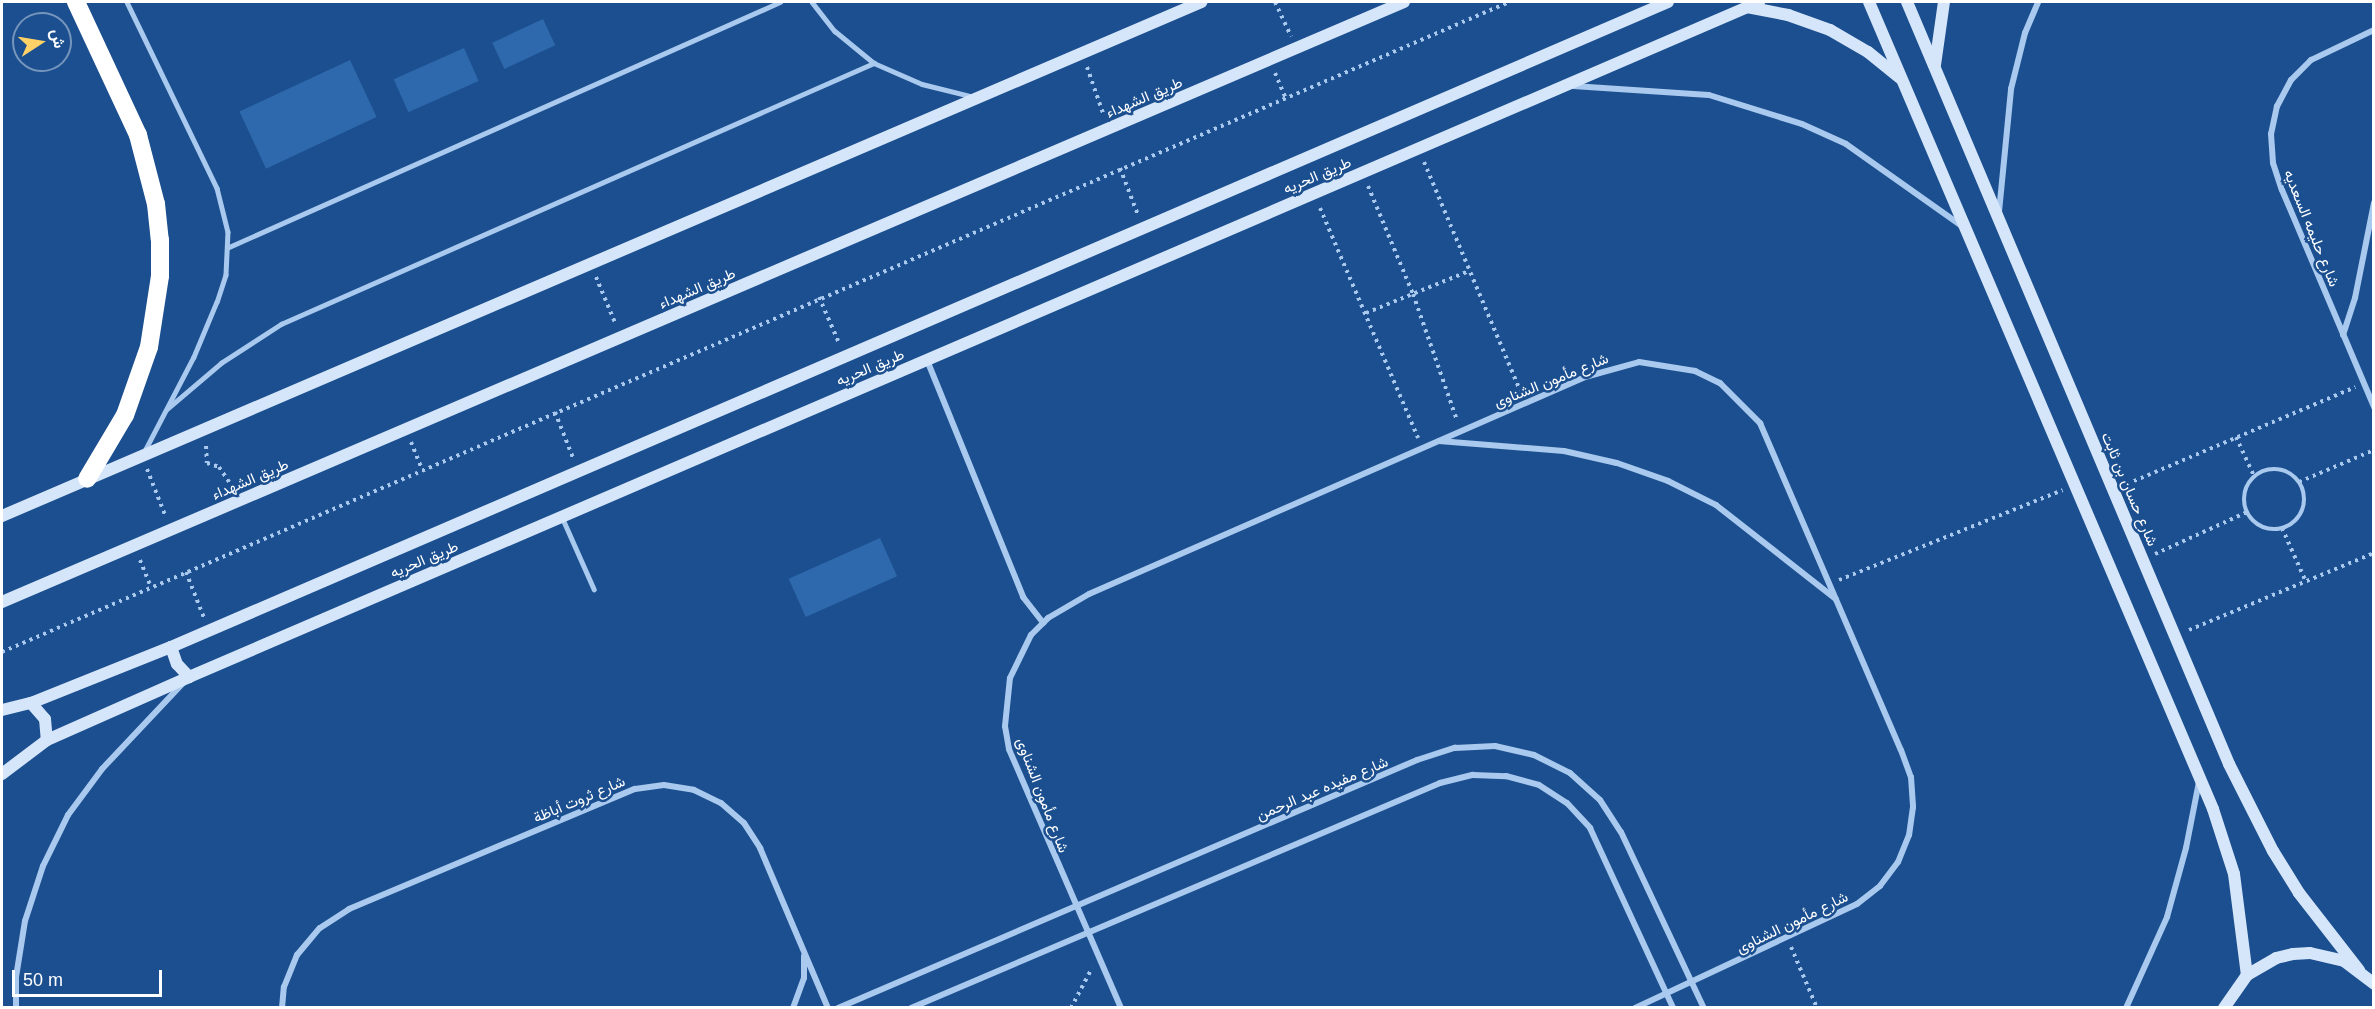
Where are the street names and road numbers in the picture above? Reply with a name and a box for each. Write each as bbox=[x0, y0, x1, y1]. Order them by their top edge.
street label: طريق الشهداء bbox=[1103, 73, 1185, 121]
street label: طريق الحريه bbox=[1280, 153, 1354, 197]
street label: شارع حليمه السعديه bbox=[2280, 167, 2344, 289]
street label: طريق الشهداء bbox=[656, 264, 738, 312]
street label: طريق الحريه bbox=[833, 345, 907, 389]
street label: شارع مأمون الشناوى bbox=[1491, 349, 1611, 411]
street label: شارع حسان بن ثابت bbox=[2098, 429, 2162, 549]
street label: طريق الشهداء bbox=[209, 455, 291, 503]
street label: طريق الحريه bbox=[387, 537, 461, 581]
street label: شارع مأمون الشناوى bbox=[1013, 735, 1073, 855]
street label: شارع مفيده عبد الرحمن bbox=[1253, 752, 1391, 824]
street label: شارع ثروت أباظة bbox=[530, 772, 628, 826]
street label: شارع مأمون الشناوى bbox=[1733, 887, 1851, 957]

